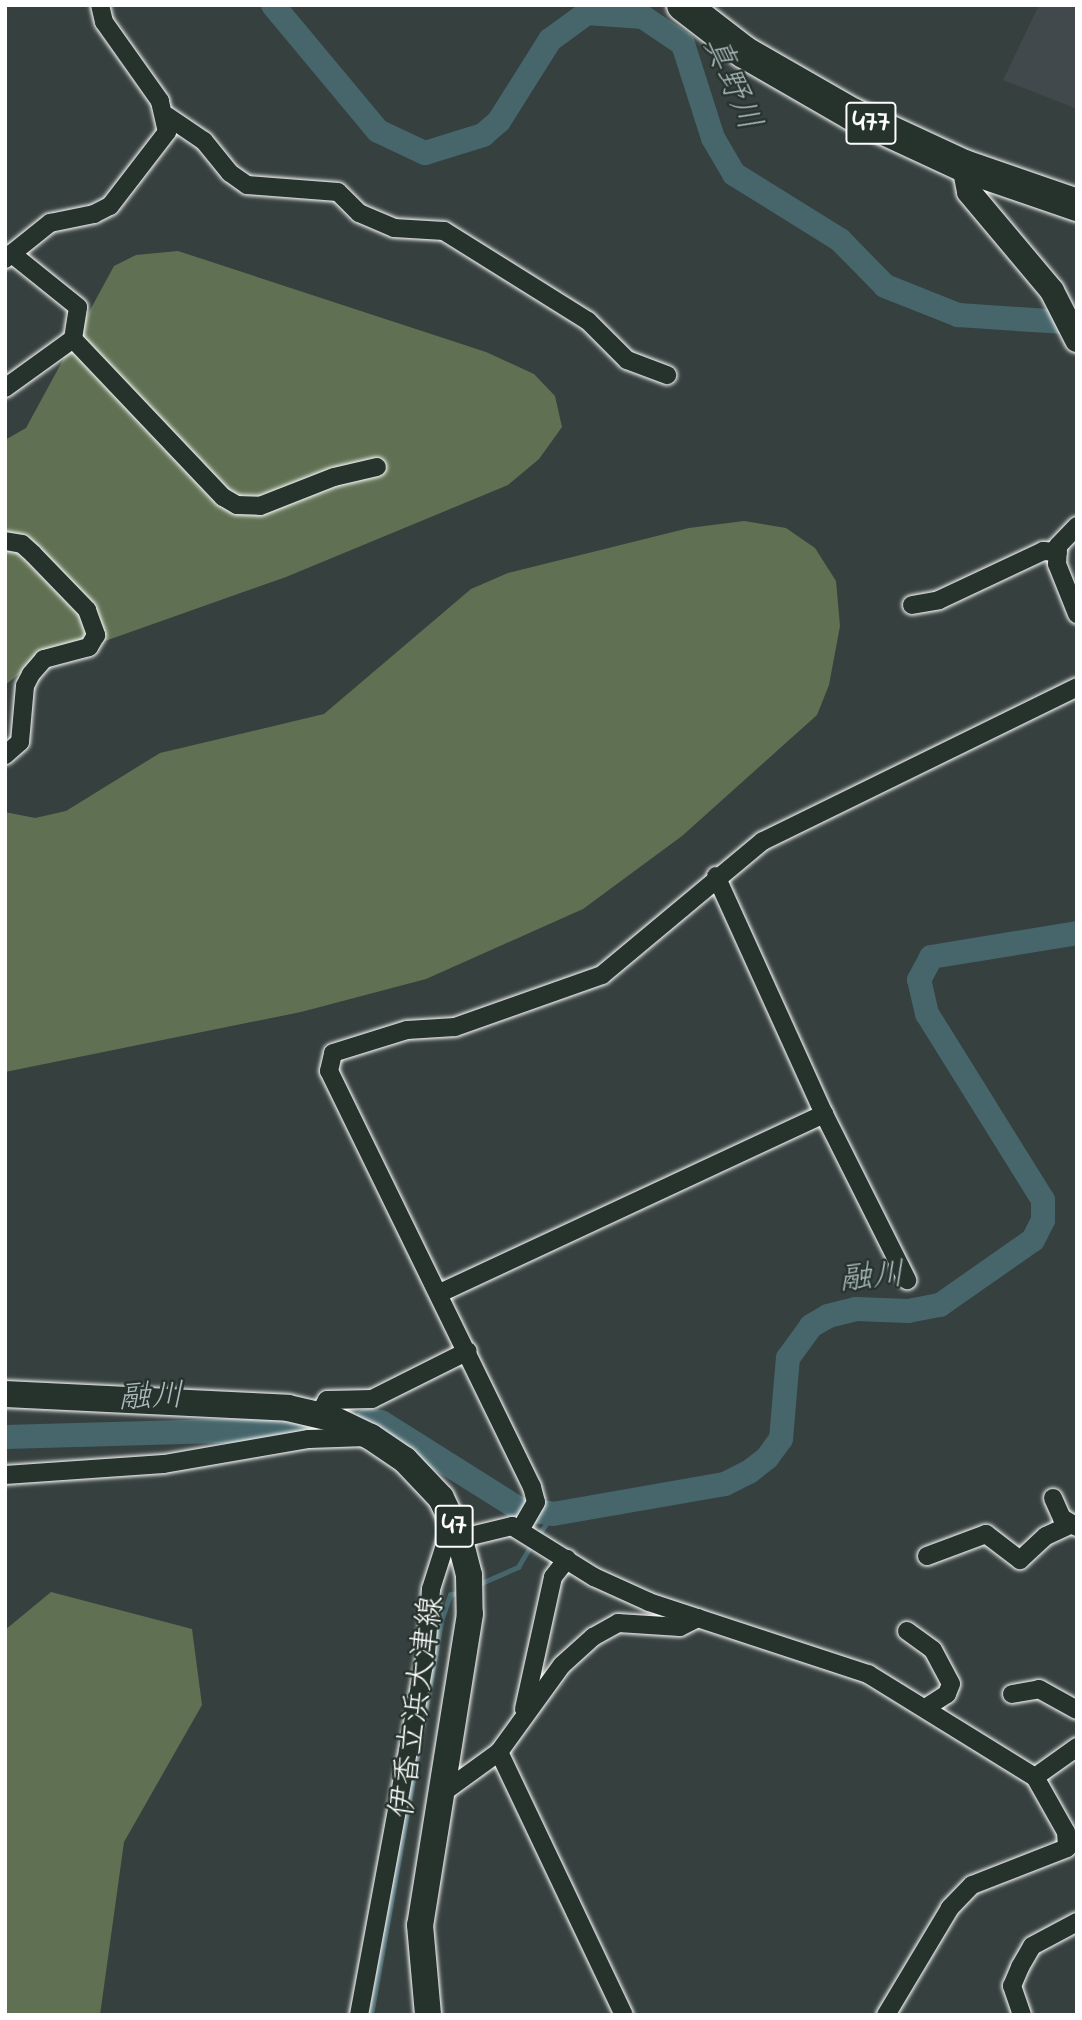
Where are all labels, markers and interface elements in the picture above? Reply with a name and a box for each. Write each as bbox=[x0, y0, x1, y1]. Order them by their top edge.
water label: 真野川 bbox=[692, 31, 768, 137]
road number: 477 bbox=[845, 97, 897, 150]
water label: 融川 bbox=[837, 1256, 907, 1302]
water label: 融川 bbox=[117, 1378, 185, 1420]
road number: 47 bbox=[433, 1500, 475, 1552]
street label: 伊香立浜大津線 bbox=[384, 1593, 454, 1821]

